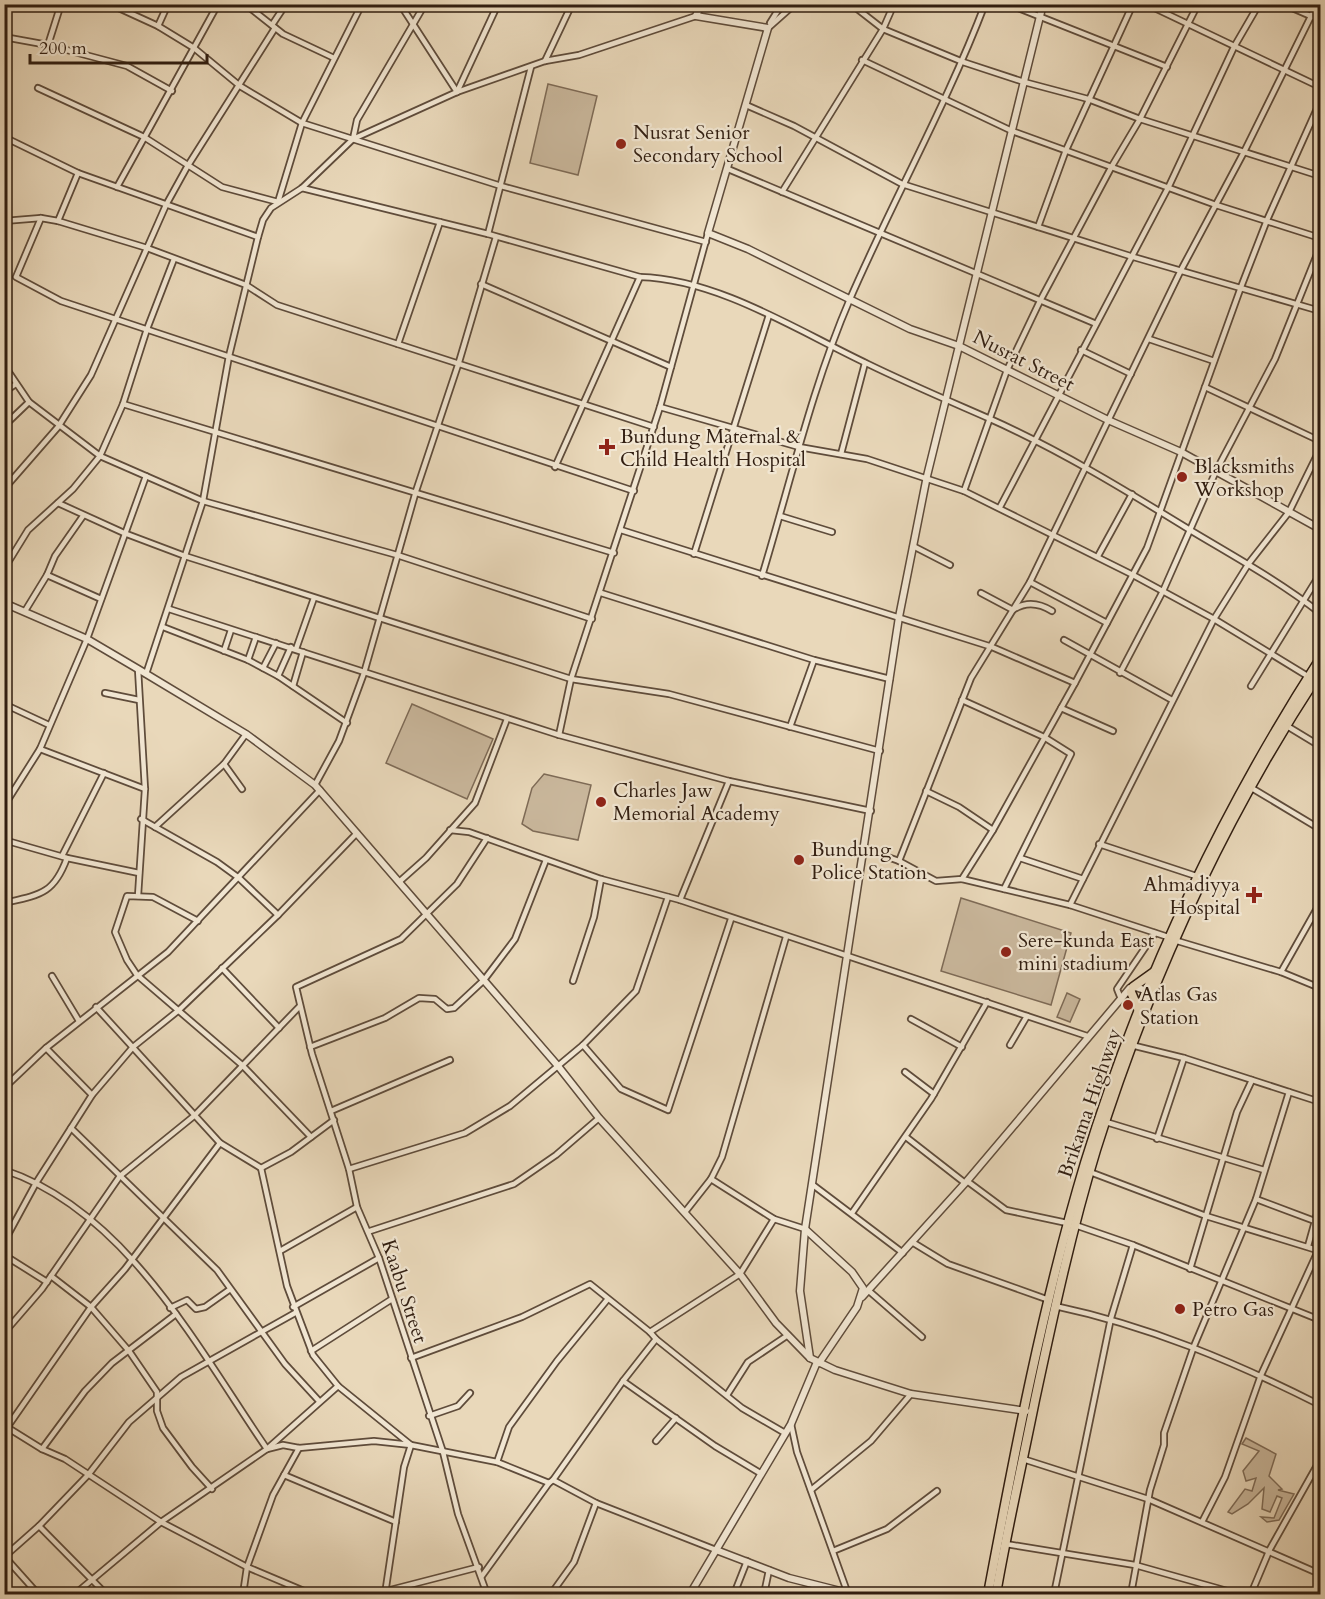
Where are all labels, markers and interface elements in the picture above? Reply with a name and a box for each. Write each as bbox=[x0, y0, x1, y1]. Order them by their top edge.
scale bar bbox=[30, 27, 207, 65]
text: 200 m bbox=[39, 36, 87, 61]
place label: Nusrat Senior Secondary School bbox=[633, 119, 783, 169]
marker: Nusrat Senior Secondary School bbox=[614, 137, 628, 151]
street label: Nusrat Street bbox=[968, 323, 1080, 398]
place label: Bundung Maternal & Child Health Hospital bbox=[620, 423, 806, 473]
marker: Bundung Maternal & Child Health Hospital bbox=[598, 438, 616, 456]
place label: Blacksmiths Workshop bbox=[1193, 453, 1294, 503]
marker: Blacksmiths Workshop bbox=[1175, 470, 1189, 484]
place label: Charles Jaw Memorial Academy bbox=[613, 777, 780, 827]
marker: Charles Jaw Memorial Academy bbox=[594, 795, 608, 809]
place label: Bundung Police Station bbox=[811, 836, 928, 886]
marker: Bundung Police Station bbox=[792, 853, 806, 867]
place label: Ahmadiyya Hospital bbox=[1143, 871, 1240, 921]
marker: Ahmadiyya Hospital bbox=[1245, 886, 1263, 904]
place label: Sere-kunda East mini stadium bbox=[1018, 927, 1155, 977]
marker: Sere-kunda East mini stadium bbox=[999, 945, 1013, 959]
place label: Atlas Gas Station bbox=[1140, 981, 1218, 1031]
marker: Atlas Gas Station bbox=[1121, 998, 1135, 1012]
street label: Brikama Highway bbox=[1051, 1024, 1128, 1182]
street label: Kaabu Street bbox=[375, 1236, 434, 1347]
place label: Petro Gas bbox=[1192, 1296, 1274, 1323]
marker: Petro Gas bbox=[1173, 1302, 1187, 1316]

